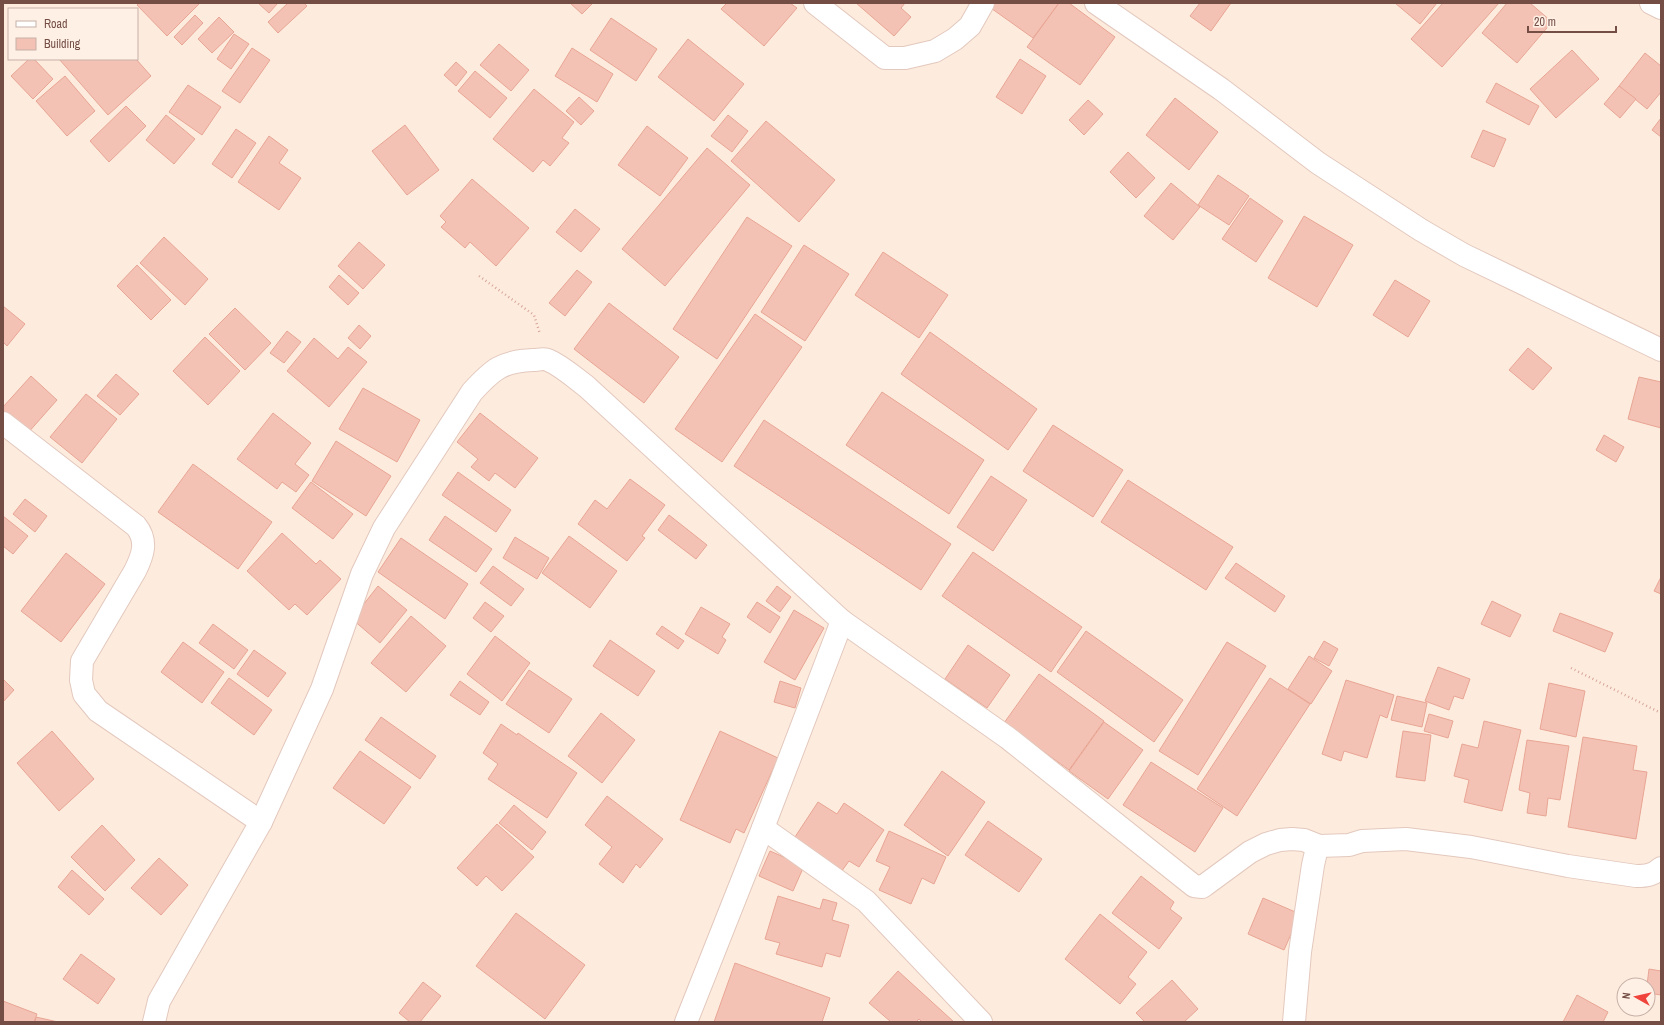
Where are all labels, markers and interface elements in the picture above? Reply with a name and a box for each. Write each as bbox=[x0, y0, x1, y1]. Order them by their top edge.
legend bbox=[8, 8, 138, 60]
scale bar bbox=[1528, 8, 1616, 34]
text: 20 m bbox=[1534, 14, 1556, 30]
text: Road bbox=[44, 16, 68, 32]
text: Building bbox=[44, 36, 81, 52]
north arrow bbox=[1616, 977, 1656, 1017]
text: N bbox=[1619, 991, 1633, 1000]

